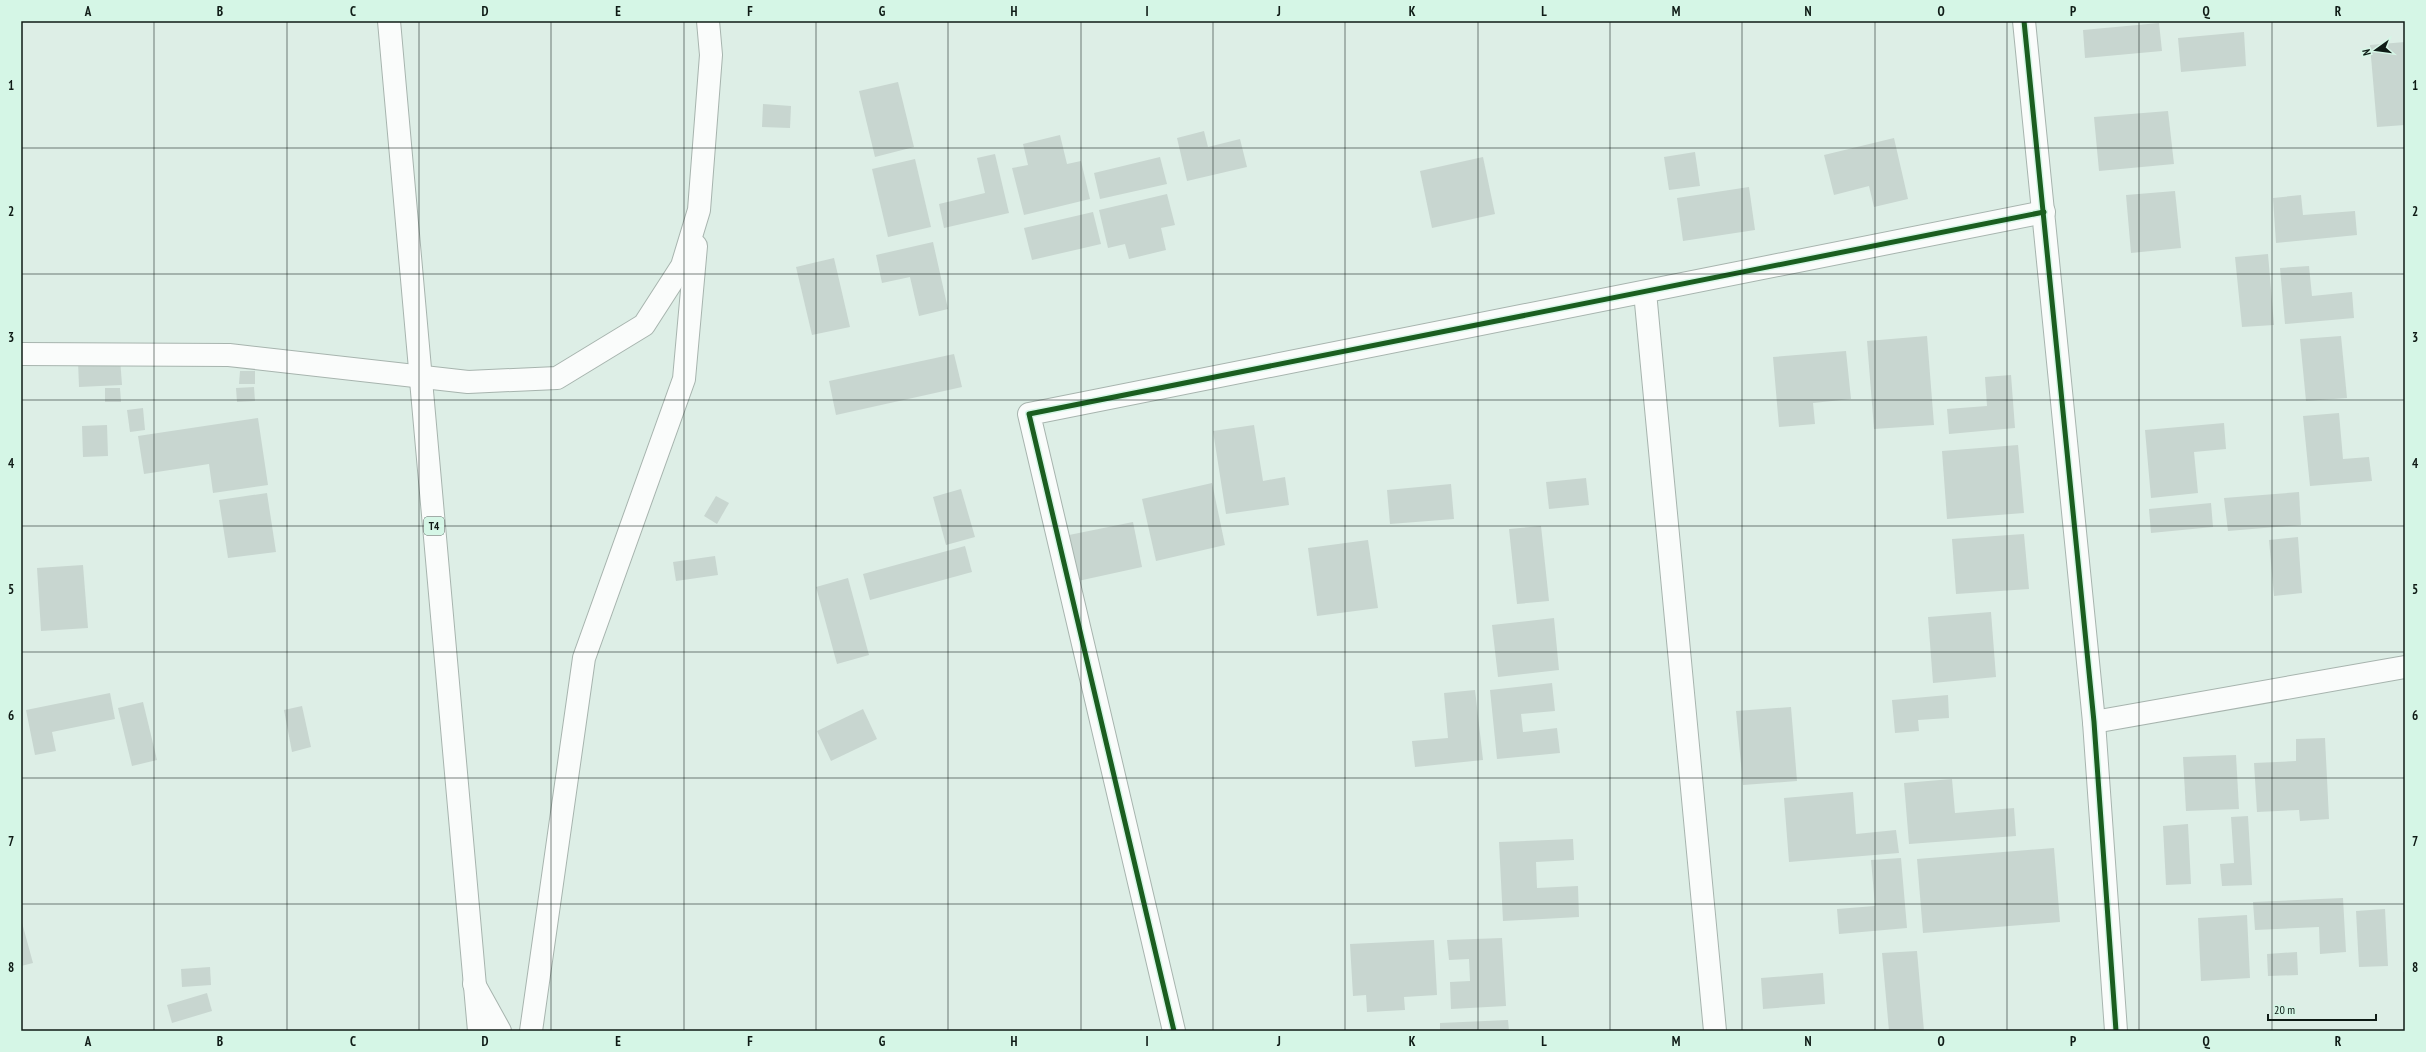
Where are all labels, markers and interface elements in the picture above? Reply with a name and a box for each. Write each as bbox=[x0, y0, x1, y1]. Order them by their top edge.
text: A bbox=[84, 3, 92, 20]
text: B bbox=[217, 3, 223, 20]
text: C bbox=[350, 3, 356, 20]
text: D bbox=[482, 3, 489, 20]
text: E bbox=[615, 3, 621, 20]
text: F bbox=[747, 3, 753, 20]
text: G bbox=[879, 3, 886, 20]
text: H bbox=[1011, 3, 1018, 20]
text: I bbox=[1145, 3, 1149, 20]
text: J bbox=[1276, 3, 1281, 20]
text: K bbox=[1409, 3, 1416, 20]
text: L bbox=[1541, 3, 1547, 20]
text: M bbox=[1672, 3, 1681, 20]
text: N bbox=[1804, 3, 1812, 20]
text: O bbox=[1937, 3, 1945, 20]
text: P bbox=[2070, 3, 2076, 20]
text: Q bbox=[2202, 3, 2210, 20]
text: R bbox=[2335, 3, 2342, 20]
north arrow bbox=[2356, 30, 2396, 70]
text: N bbox=[2359, 48, 2374, 57]
text: 1 bbox=[8, 77, 14, 94]
text: 1 bbox=[2412, 77, 2418, 94]
text: 2 bbox=[8, 203, 14, 220]
text: 2 bbox=[2412, 203, 2418, 220]
text: 3 bbox=[8, 329, 14, 346]
text: 3 bbox=[2412, 329, 2418, 346]
text: 4 bbox=[8, 455, 15, 472]
text: 4 bbox=[2412, 455, 2419, 472]
road number: T4 bbox=[424, 517, 444, 535]
text: 5 bbox=[8, 581, 14, 598]
text: 5 bbox=[2412, 581, 2418, 598]
text: 6 bbox=[8, 707, 14, 724]
text: 6 bbox=[2412, 707, 2418, 724]
text: 7 bbox=[8, 833, 14, 850]
text: 7 bbox=[2412, 833, 2418, 850]
text: 8 bbox=[8, 959, 14, 976]
text: 8 bbox=[2412, 959, 2418, 976]
scale bar bbox=[2268, 996, 2376, 1022]
text: 20 m bbox=[2274, 1002, 2295, 1017]
text: A bbox=[84, 1033, 92, 1050]
text: B bbox=[217, 1033, 223, 1050]
text: C bbox=[350, 1033, 356, 1050]
text: D bbox=[482, 1033, 489, 1050]
text: E bbox=[615, 1033, 621, 1050]
text: F bbox=[747, 1033, 753, 1050]
text: G bbox=[879, 1033, 886, 1050]
text: H bbox=[1011, 1033, 1018, 1050]
text: I bbox=[1145, 1033, 1149, 1050]
text: J bbox=[1276, 1033, 1281, 1050]
text: K bbox=[1409, 1033, 1416, 1050]
text: L bbox=[1541, 1033, 1547, 1050]
text: M bbox=[1672, 1033, 1681, 1050]
text: N bbox=[1804, 1033, 1812, 1050]
text: O bbox=[1937, 1033, 1945, 1050]
text: P bbox=[2070, 1033, 2076, 1050]
text: Q bbox=[2202, 1033, 2210, 1050]
text: R bbox=[2335, 1033, 2342, 1050]

